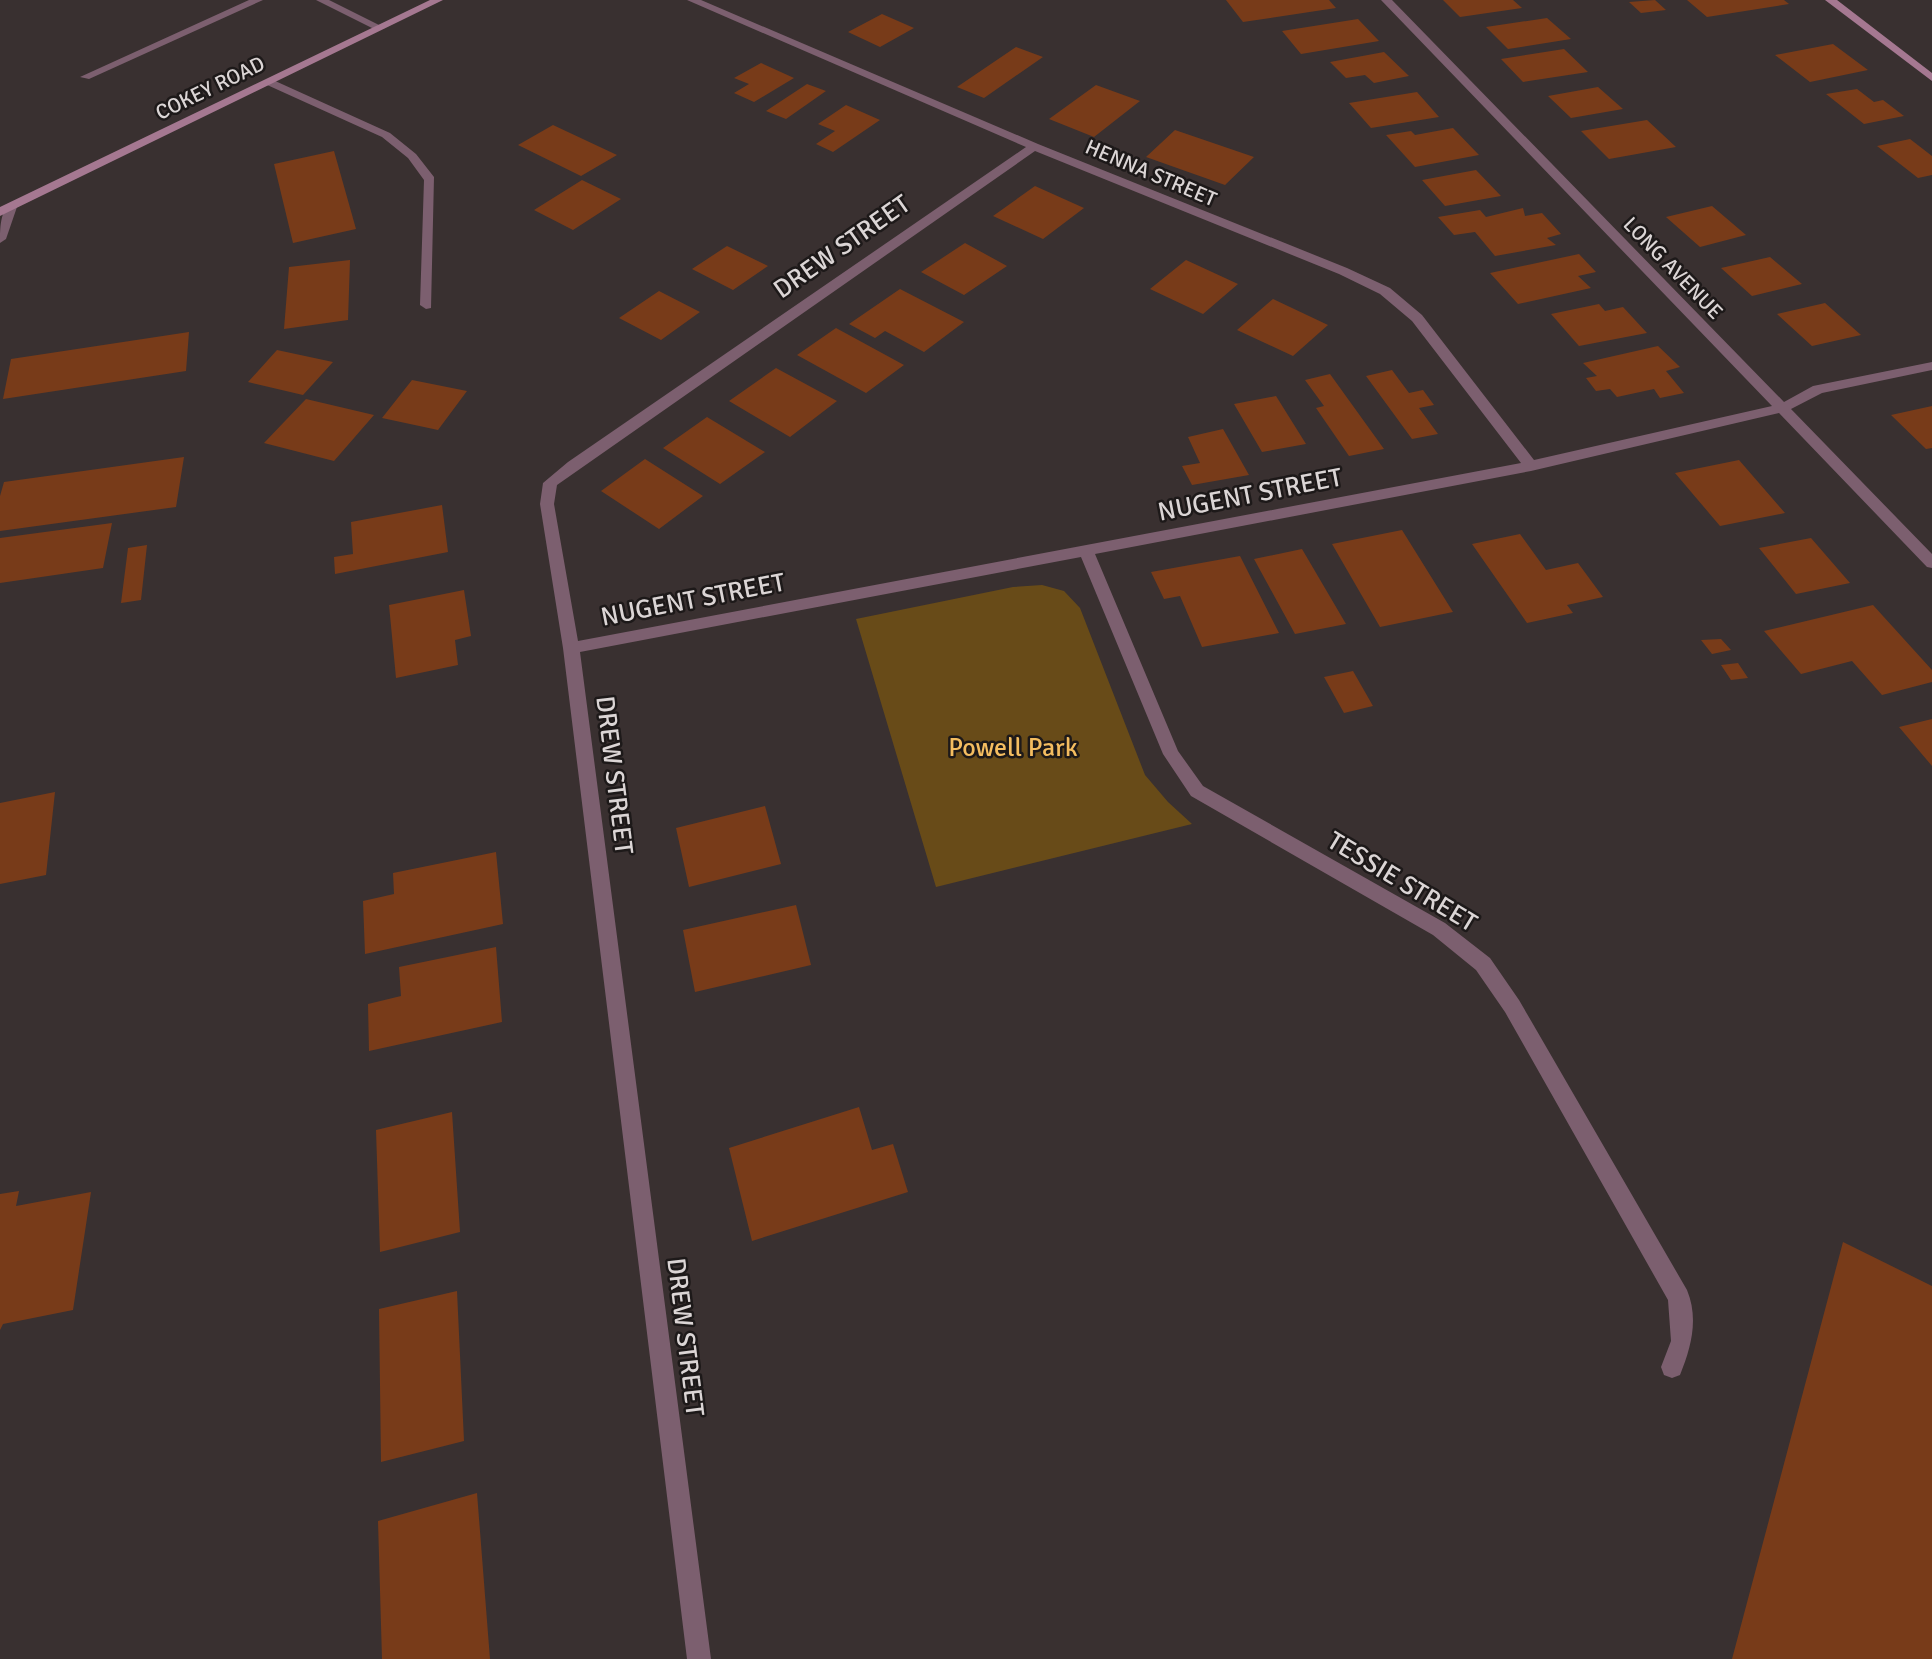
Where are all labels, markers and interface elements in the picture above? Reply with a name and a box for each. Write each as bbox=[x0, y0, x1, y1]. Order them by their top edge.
street label: COKEY ROAD bbox=[151, 50, 269, 126]
street label: HENNA STREET bbox=[1081, 134, 1221, 213]
street label: DREW STREET bbox=[768, 188, 917, 306]
street label: LONG AVENUE bbox=[1618, 211, 1728, 325]
street label: NUGENT STREET bbox=[1155, 461, 1345, 529]
street label: NUGENT STREET bbox=[598, 566, 788, 634]
street label: DREW STREET bbox=[588, 694, 640, 856]
park label: Powell Park bbox=[948, 732, 1078, 764]
street label: TESSIE STREET bbox=[1321, 825, 1483, 939]
street label: DREW STREET bbox=[659, 1256, 711, 1418]

